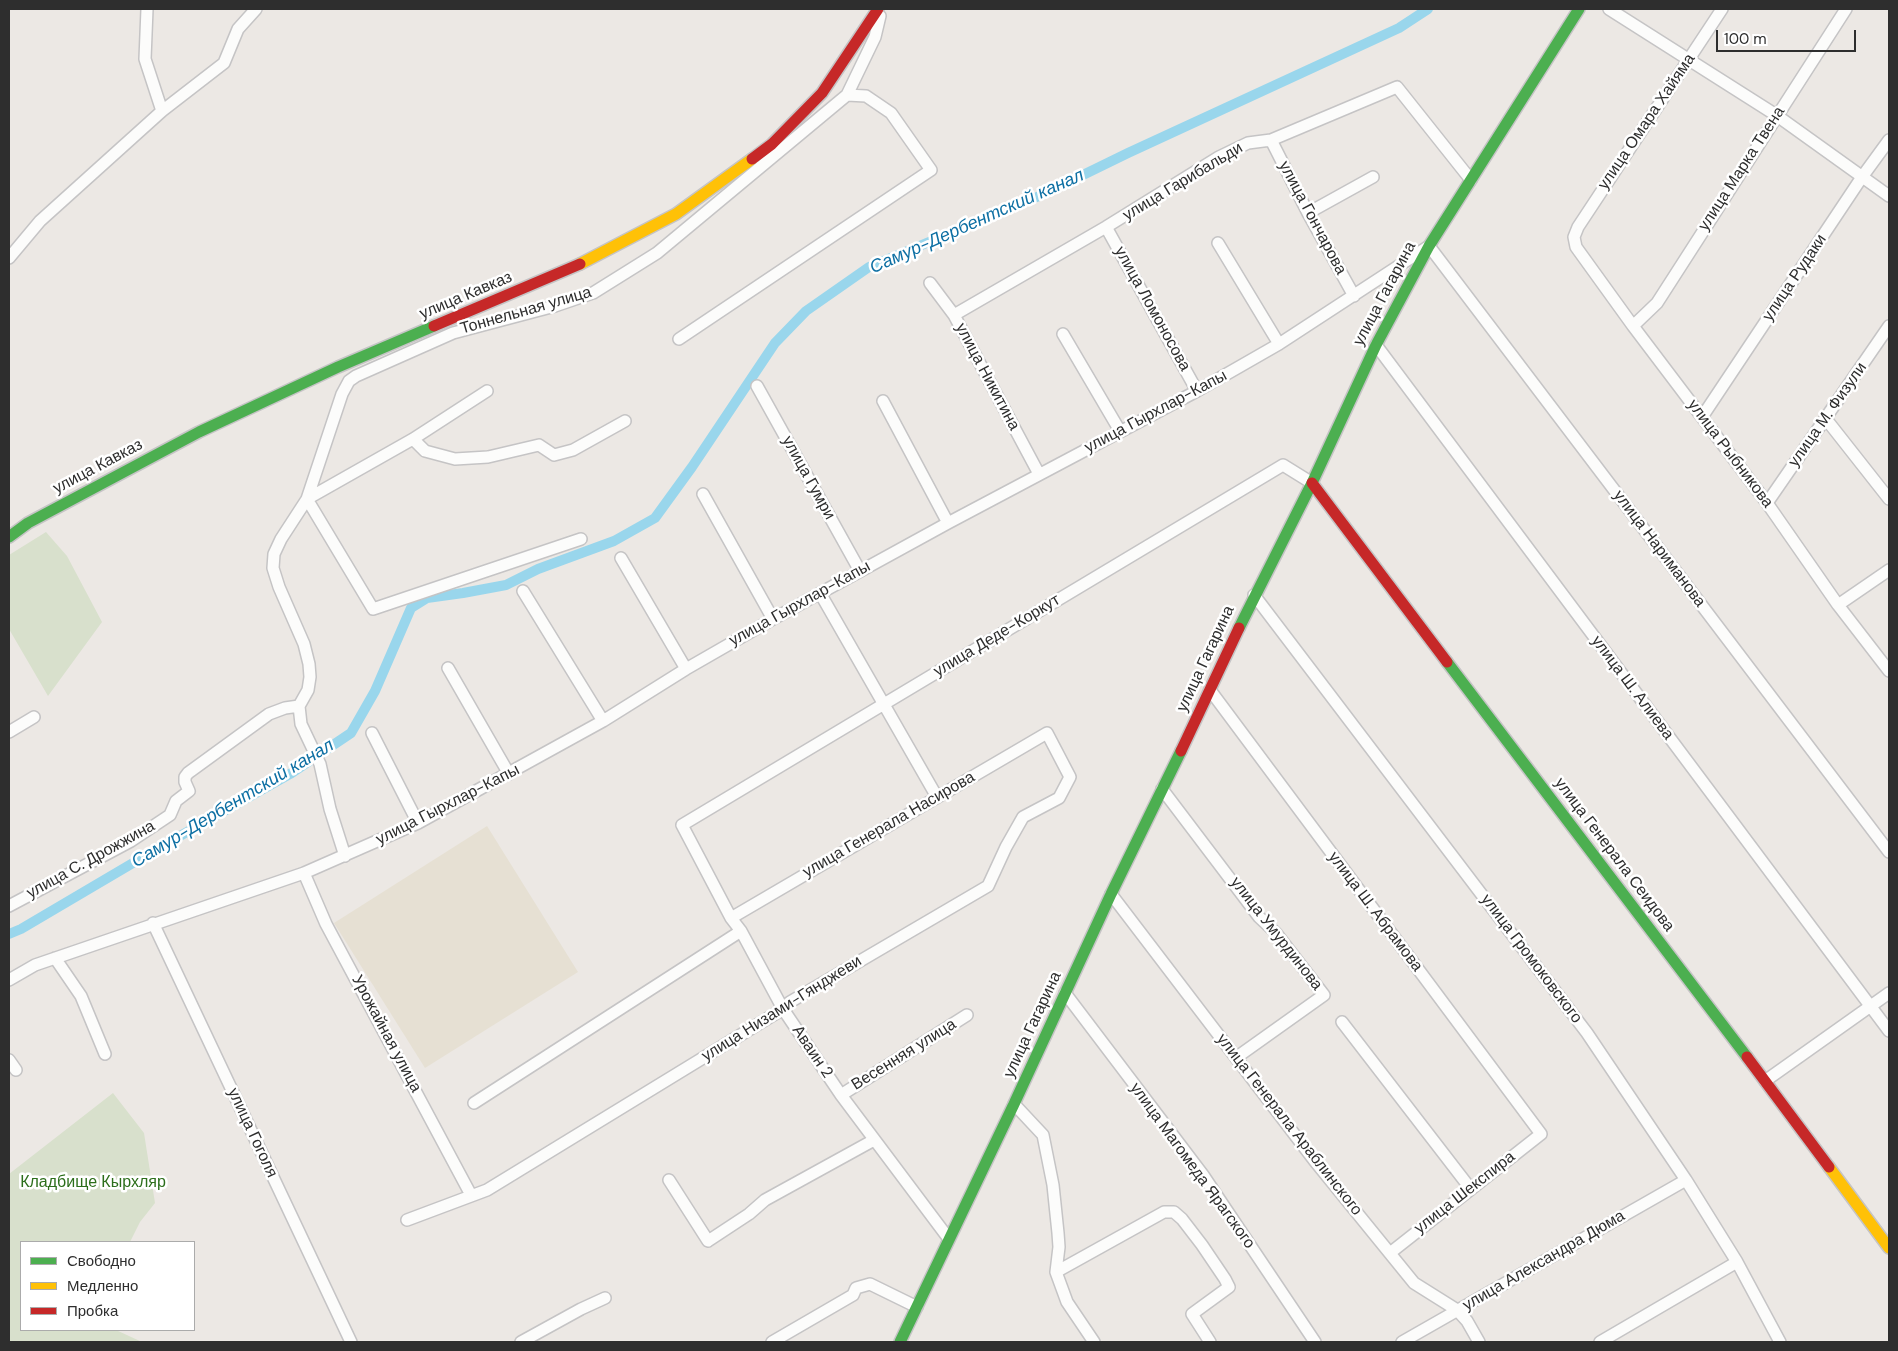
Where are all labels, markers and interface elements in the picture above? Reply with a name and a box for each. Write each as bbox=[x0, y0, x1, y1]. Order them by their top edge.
scale bar bbox=[1718, 20, 1858, 52]
text: 100 m bbox=[1724, 29, 1767, 49]
street label: улица Омара Хайяма bbox=[1594, 50, 1700, 194]
street label: улица Марка Твена bbox=[1695, 103, 1789, 235]
street label: улица Гарибальди bbox=[1120, 139, 1246, 225]
street label: улица Гончарова bbox=[1274, 158, 1350, 278]
water label: Самур-Дербентский канал bbox=[867, 165, 1087, 279]
street label: улица Рудаки bbox=[1759, 231, 1831, 325]
street label: улица Гагарина bbox=[1350, 239, 1420, 349]
street label: улица Ломоносова bbox=[1110, 243, 1194, 375]
street label: улица Кавказ bbox=[417, 268, 515, 324]
street label: Тоннельная улица bbox=[458, 283, 594, 339]
street label: улица Никитина bbox=[951, 320, 1023, 434]
street label: улица М. Физули bbox=[1785, 359, 1871, 471]
street label: улица Гырхлар-Капы bbox=[1082, 366, 1230, 458]
street label: улица Рыбникова bbox=[1683, 396, 1777, 512]
street label: улица Гумри bbox=[777, 433, 839, 523]
street label: улица Кавказ bbox=[50, 435, 146, 499]
street label: улица Нариманова bbox=[1609, 487, 1709, 611]
street label: улица Гырхлар-Капы bbox=[726, 557, 874, 651]
street label: улица Деде-Коркут bbox=[930, 591, 1064, 681]
street label: улица Гагарина bbox=[1173, 603, 1239, 715]
street label: улица Ш. Алиева bbox=[1587, 632, 1677, 744]
water label: Самур-Дербентский канал bbox=[128, 735, 338, 873]
street label: улица Гырхлар-Капы bbox=[373, 760, 523, 850]
street label: улица Генерала Насирова bbox=[800, 768, 978, 882]
street label: улица Генерала Сеидова bbox=[1550, 774, 1678, 936]
street label: улица С. Дрожжина bbox=[23, 817, 159, 903]
street label: улица Ш. Абрамова bbox=[1324, 848, 1426, 976]
street label: улица Умурдинова bbox=[1226, 874, 1326, 994]
street label: улица Громоковского bbox=[1476, 891, 1586, 1027]
street label: улица Низами-Гянджеви bbox=[698, 952, 866, 1066]
street label: улица Гагарина bbox=[1000, 969, 1066, 1081]
street label: Урожайная улица bbox=[347, 972, 425, 1096]
street label: Весенняя улица bbox=[848, 1015, 960, 1095]
street label: Аваин 2 bbox=[788, 1022, 836, 1082]
street label: улица Генерала Араблинского bbox=[1212, 1030, 1366, 1220]
street label: улица Магомеда Ярагского bbox=[1125, 1079, 1259, 1253]
street label: улица Гоголя bbox=[223, 1085, 281, 1181]
street label: улица Шекспира bbox=[1411, 1148, 1519, 1238]
park label: Кладбище Кырхляр bbox=[20, 1173, 166, 1193]
street label: улица Александра Дюма bbox=[1460, 1207, 1628, 1315]
legend bbox=[20, 1241, 195, 1331]
text: Свободно bbox=[67, 1251, 136, 1271]
text: Медленно bbox=[67, 1276, 138, 1296]
text: Пробка bbox=[67, 1301, 118, 1321]

